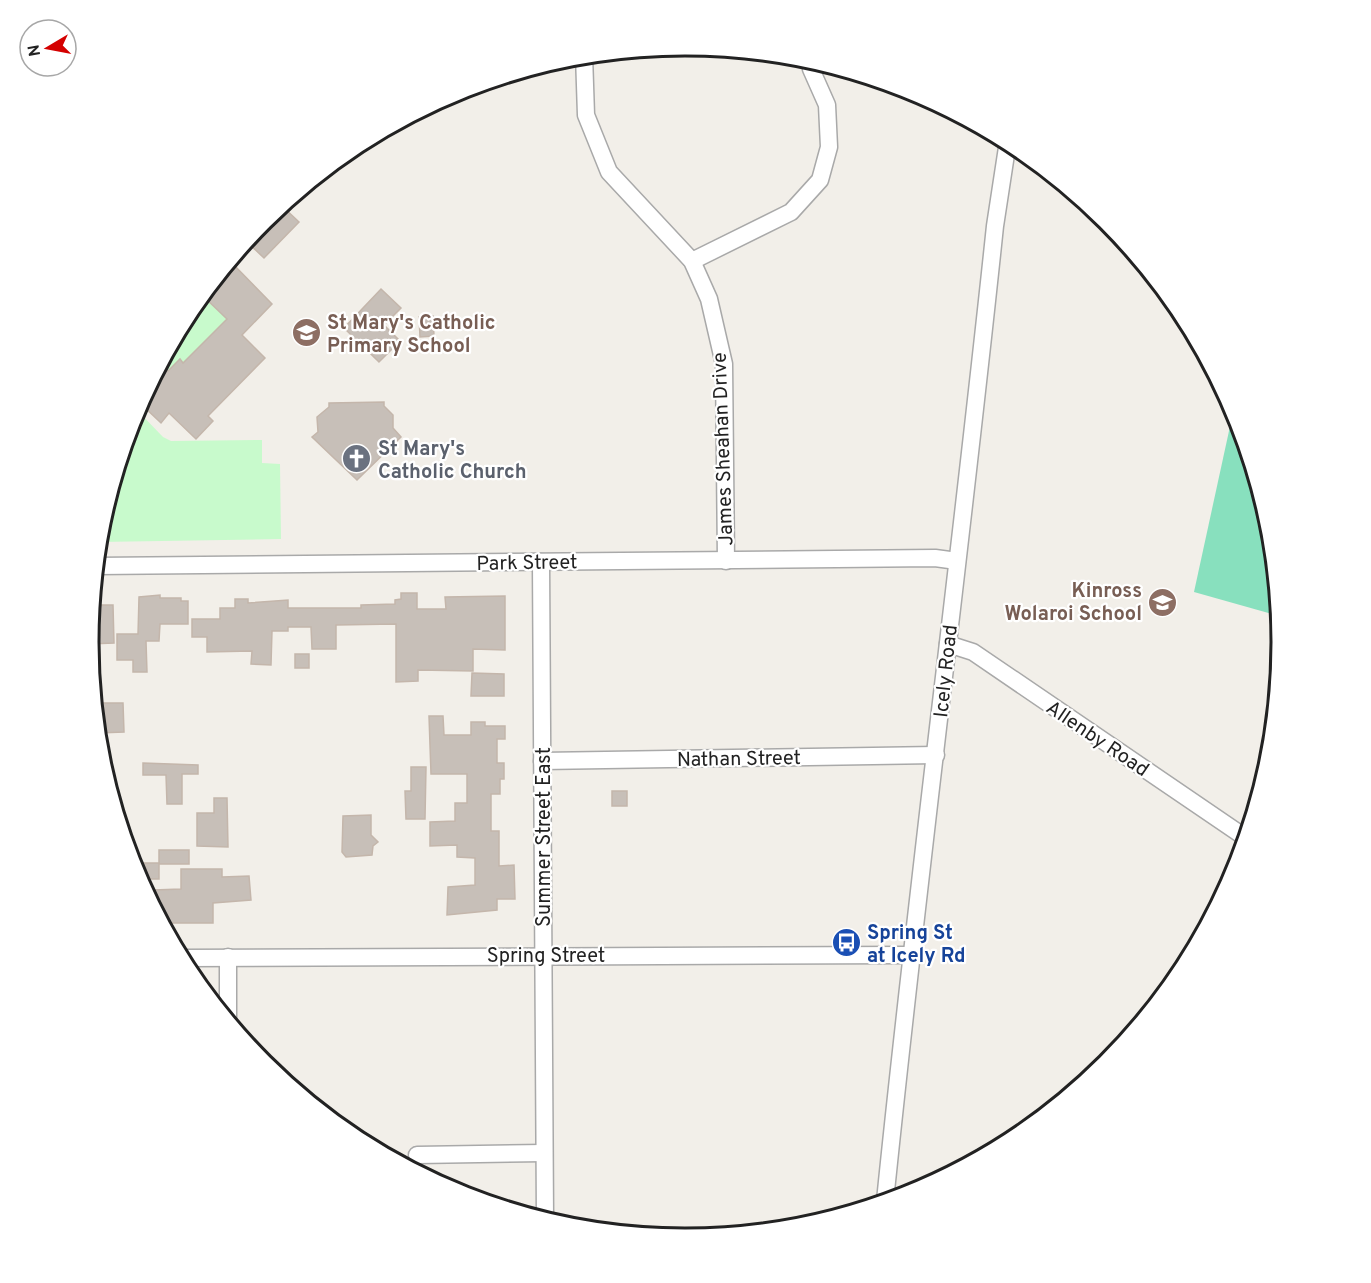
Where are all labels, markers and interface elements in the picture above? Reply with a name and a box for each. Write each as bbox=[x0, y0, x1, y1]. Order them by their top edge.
north arrow bbox=[18, 18, 78, 78]
text: N bbox=[24, 43, 46, 58]
place label: St Mary's Catholic Primary School bbox=[327, 311, 496, 360]
school or university icon: St Mary's Catholic Primary School bbox=[290, 317, 322, 349]
street label: James Sheahan Drive bbox=[708, 352, 740, 546]
place label: St Mary's Catholic Church bbox=[378, 437, 527, 486]
church icon: St Mary's Catholic Church bbox=[341, 443, 373, 475]
street label: Park Street bbox=[476, 550, 578, 578]
place label: Kinross Wolaroi School bbox=[1004, 579, 1142, 628]
school or university icon: Kinross Wolaroi School bbox=[1147, 586, 1179, 618]
street label: Icely Road bbox=[929, 623, 965, 719]
street label: Allenby Road bbox=[1040, 696, 1153, 784]
street label: Nathan Street bbox=[677, 746, 801, 774]
street label: Summer Street East bbox=[532, 747, 558, 927]
place label: Spring St at Icely Rd bbox=[867, 921, 965, 970]
bus stop icon: Spring St at Icely Rd bbox=[830, 927, 862, 959]
street label: Spring Street bbox=[487, 944, 605, 970]

